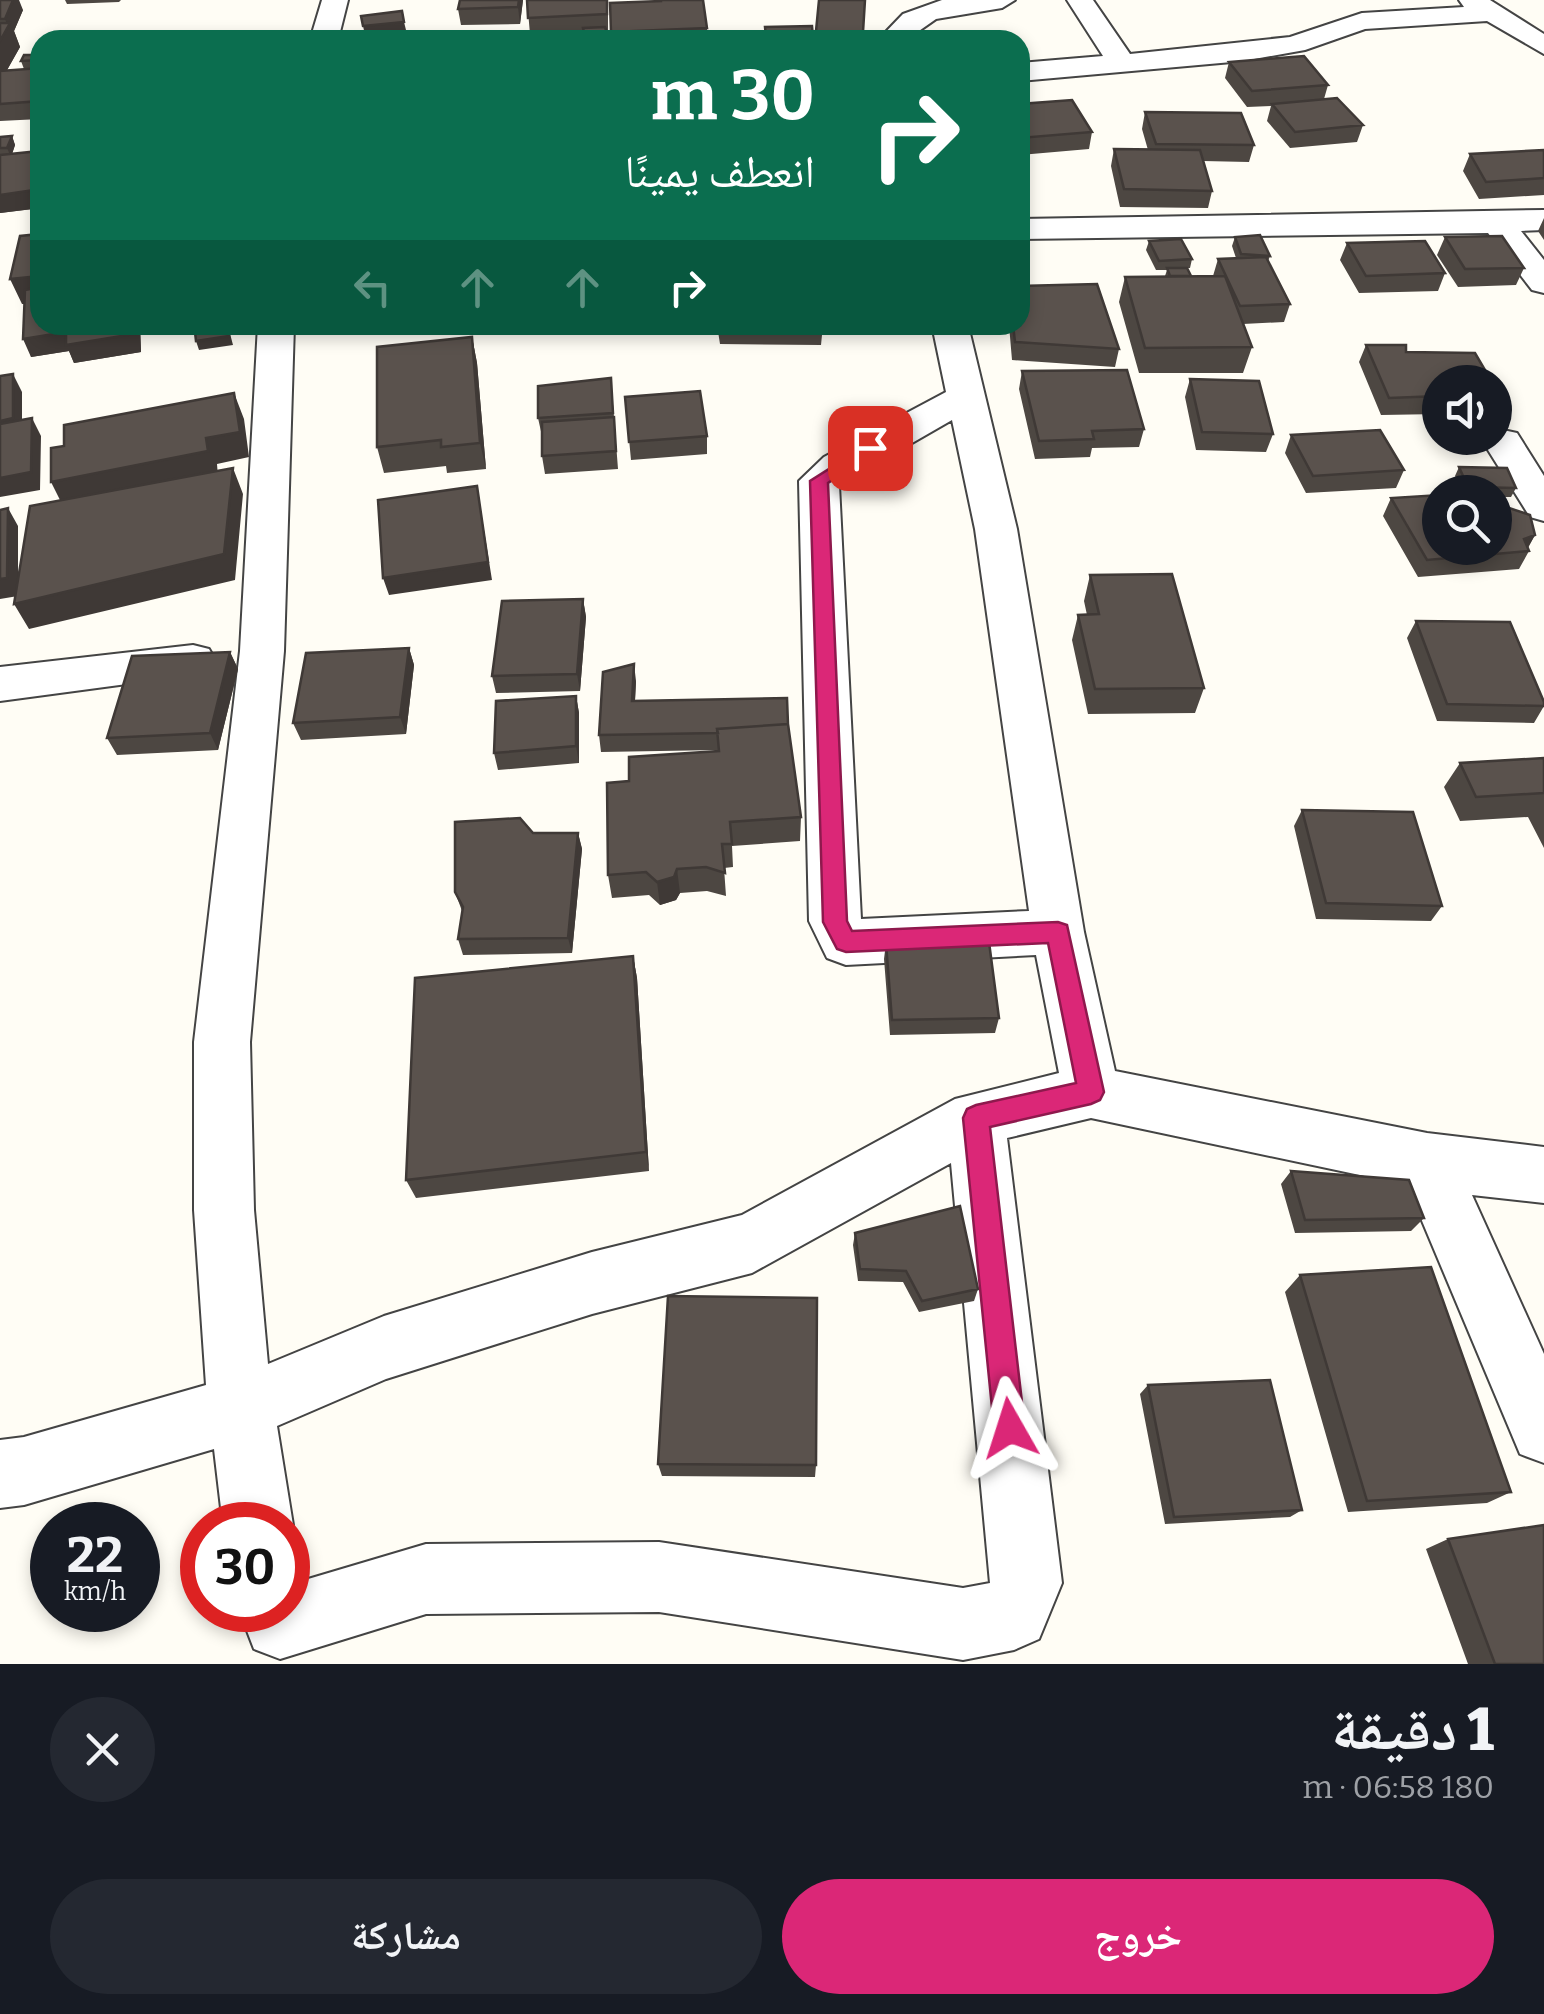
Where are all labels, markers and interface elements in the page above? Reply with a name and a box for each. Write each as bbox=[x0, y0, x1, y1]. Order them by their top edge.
text: 30 m bbox=[651, 54, 815, 138]
icon: right bbox=[850, 70, 980, 200]
text: انعطف يمينًا bbox=[624, 145, 815, 199]
icon: left bbox=[345, 260, 400, 315]
icon: ahead bbox=[450, 260, 505, 315]
icon: ahead bbox=[555, 260, 610, 315]
icon: right bbox=[660, 260, 715, 315]
map controls bbox=[1422, 365, 1512, 565]
button: sound bbox=[1422, 365, 1512, 455]
pin bbox=[828, 406, 913, 491]
icon: arrive bbox=[843, 421, 898, 476]
button: search bbox=[1422, 475, 1512, 565]
position arrow bbox=[958, 1376, 1062, 1480]
speed limit sign: 30 bbox=[180, 1502, 310, 1632]
text: 22 bbox=[67, 1525, 123, 1585]
text: km/h bbox=[64, 1577, 126, 1607]
text: 1 دقيقة bbox=[1331, 1694, 1494, 1766]
button: close bbox=[50, 1697, 155, 1802]
text: 180 m · 06:58 bbox=[1302, 1768, 1494, 1806]
button: مشاركة bbox=[50, 1879, 762, 1994]
button: خروج bbox=[782, 1879, 1494, 1994]

